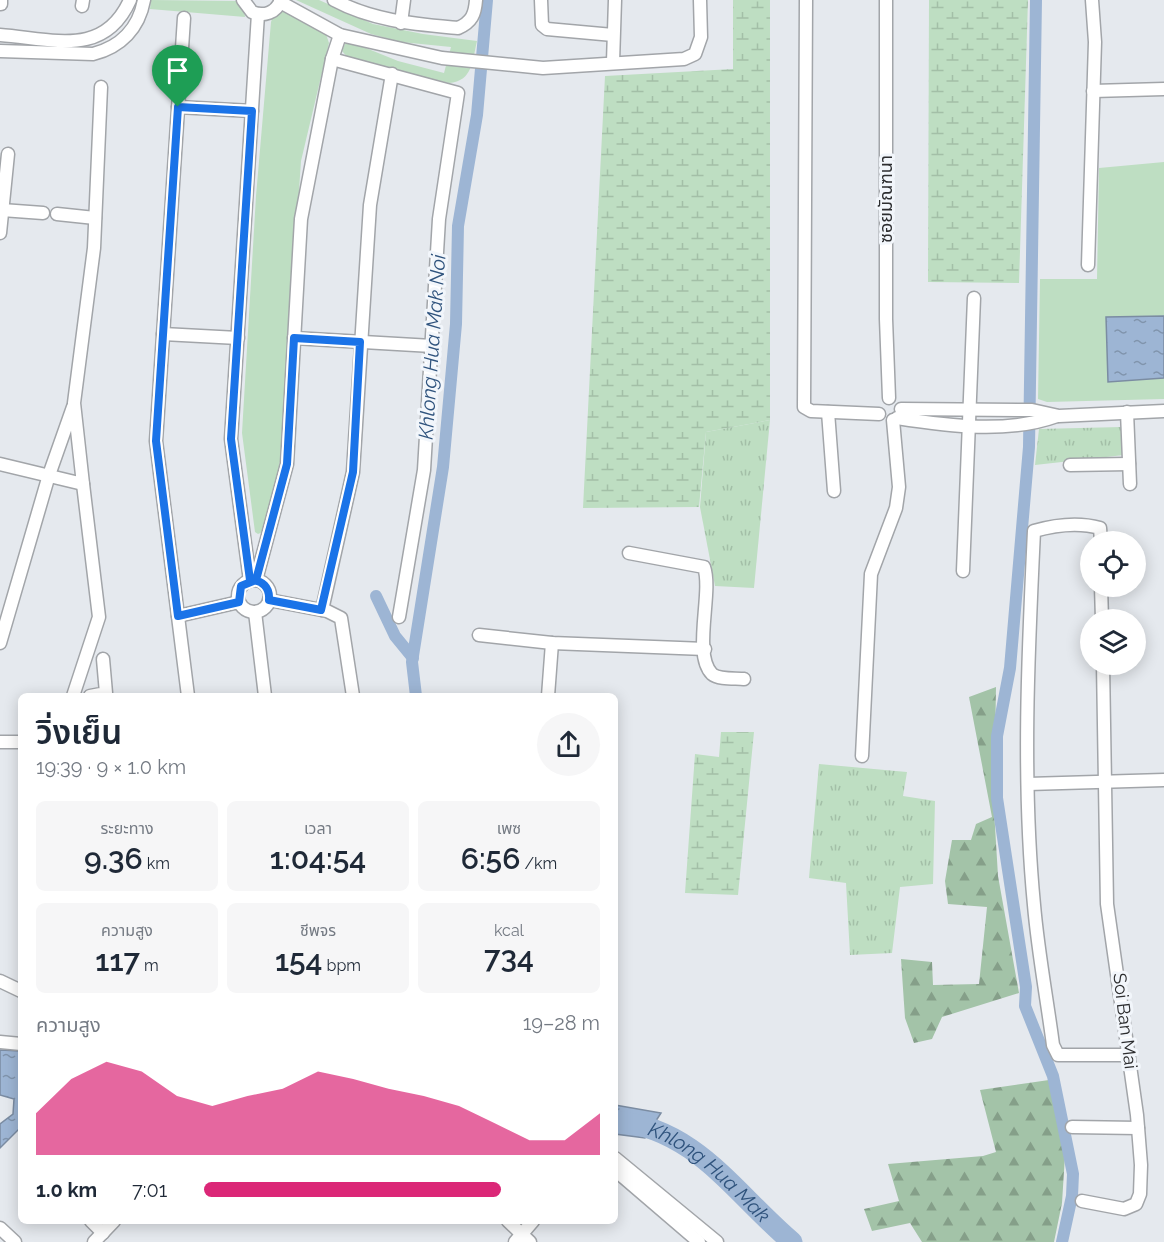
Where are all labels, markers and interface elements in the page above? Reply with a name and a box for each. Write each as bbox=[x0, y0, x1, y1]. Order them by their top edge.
pin bbox=[152, 45, 203, 107]
icon: arrive bbox=[161, 54, 194, 87]
street label: ซอยมัณฑนา bbox=[875, 155, 896, 243]
water label: Khlong Hua Mak Noi bbox=[414, 253, 450, 440]
map controls bbox=[1080, 531, 1146, 675]
button: locate bbox=[1080, 531, 1146, 597]
button: layers bbox=[1080, 609, 1146, 675]
text: วิ่งเย็น bbox=[36, 713, 122, 752]
button: share bbox=[537, 713, 600, 776]
text: 19:39 · 9 × 1.0 km bbox=[36, 755, 186, 779]
text: ระยะทาง bbox=[101, 819, 153, 838]
text: เวลา bbox=[304, 819, 332, 838]
text: เพซ bbox=[497, 819, 521, 838]
text: 9.36 bbox=[84, 841, 143, 876]
text: 1:04:54 bbox=[270, 841, 366, 876]
text: 6:56 bbox=[461, 841, 520, 876]
text: km bbox=[143, 854, 170, 873]
text: /km bbox=[520, 854, 557, 873]
text: ความสูง bbox=[101, 921, 153, 940]
text: ชีพจร bbox=[300, 921, 336, 940]
text: kcal bbox=[494, 921, 524, 940]
text: 734 bbox=[484, 940, 534, 975]
text: 117 bbox=[95, 943, 140, 978]
text: 154 bbox=[275, 943, 323, 978]
text: m bbox=[140, 956, 159, 975]
text: bpm bbox=[323, 956, 361, 975]
street label: Soi Ban Mai bbox=[1109, 972, 1142, 1070]
text: 19–28 m bbox=[523, 1011, 600, 1035]
text: ความสูง bbox=[36, 1013, 101, 1037]
water label: Khlong Hua Mak bbox=[645, 1117, 775, 1228]
text: 1.0 km bbox=[36, 1178, 97, 1202]
text: 7:01 bbox=[132, 1178, 167, 1202]

